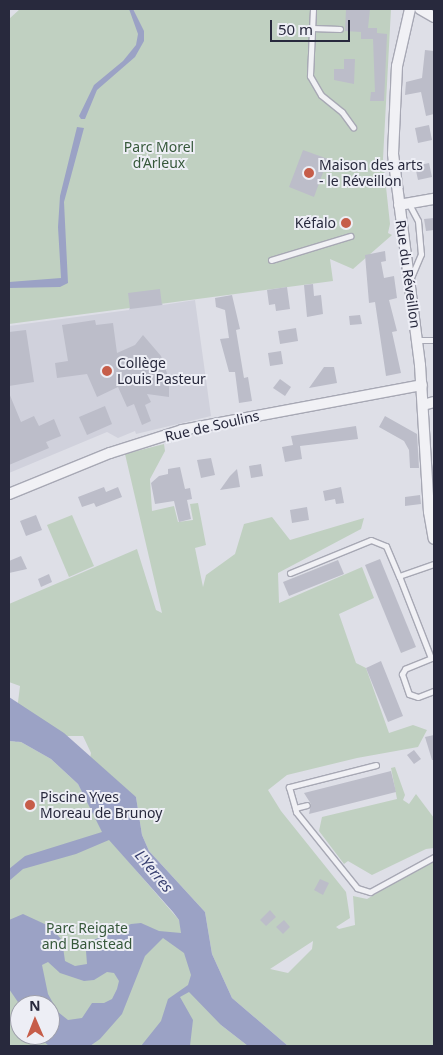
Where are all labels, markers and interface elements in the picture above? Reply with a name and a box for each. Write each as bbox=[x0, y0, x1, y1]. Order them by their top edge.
scale bar bbox=[273, 10, 353, 42]
text: 50 m bbox=[278, 19, 313, 39]
park label: Parc Morel d’Arleux bbox=[124, 139, 194, 172]
place label: Maison des arts - le Réveillon bbox=[319, 157, 423, 190]
marker: Maison des arts - le Réveillon bbox=[303, 167, 315, 179]
place label: Kéfalo bbox=[295, 215, 336, 231]
marker: Kéfalo bbox=[340, 217, 352, 229]
street label: Rue du Réveillon bbox=[392, 219, 424, 329]
place label: Collège Louis Pasteur bbox=[117, 355, 206, 388]
marker: Collège Louis Pasteur bbox=[101, 365, 113, 377]
street label: Rue de Soulins bbox=[163, 407, 261, 445]
place label: Piscine Yves Moreau de Brunoy bbox=[40, 789, 162, 822]
marker: Piscine Yves Moreau de Brunoy bbox=[24, 799, 36, 811]
water label: L'Yerres bbox=[131, 846, 177, 896]
park label: Parc Reigate and Banstead bbox=[42, 920, 132, 952]
north arrow bbox=[10, 995, 60, 1045]
text: N bbox=[29, 996, 41, 1015]

